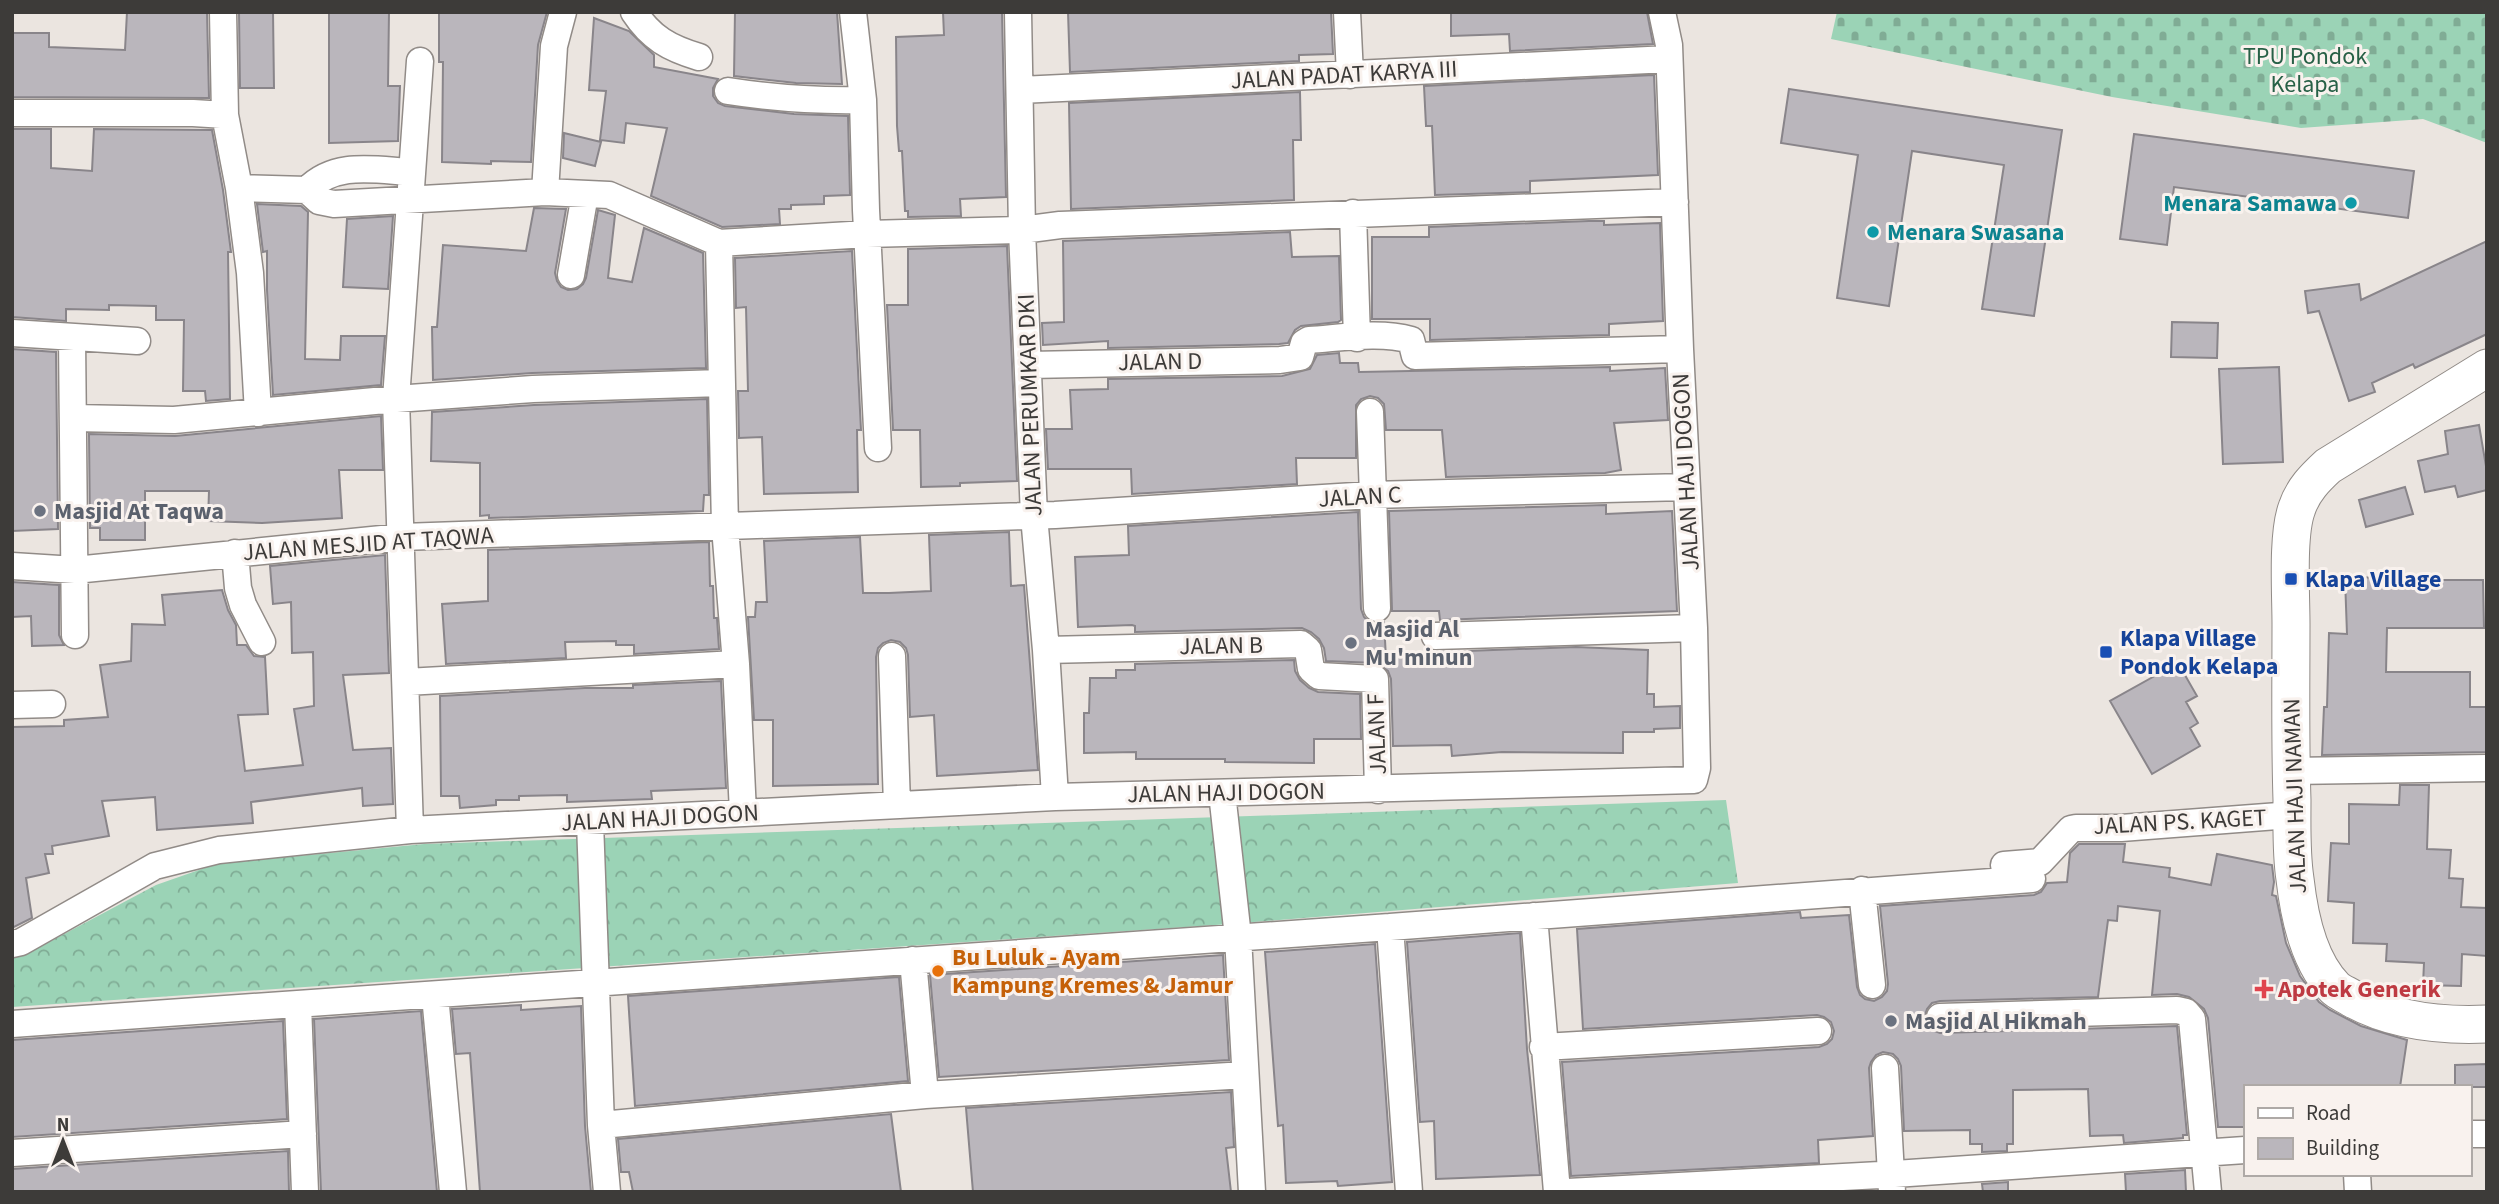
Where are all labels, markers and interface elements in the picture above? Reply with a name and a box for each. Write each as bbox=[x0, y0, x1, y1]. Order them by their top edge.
park label: TPU Pondok Kelapa bbox=[2243, 39, 2367, 102]
street label: JALAN PADAT KARYA III bbox=[1230, 52, 1458, 98]
place label: Menara Samawa bbox=[2163, 186, 2337, 221]
marker: Menara Samawa bbox=[2343, 195, 2359, 211]
place label: Menara Swasana bbox=[1887, 215, 2064, 250]
marker: Menara Swasana bbox=[1865, 224, 1881, 240]
street label: JALAN PERUMKAR DKI bbox=[1009, 293, 1051, 517]
street label: JALAN D bbox=[1118, 344, 1202, 380]
street label: JALAN HAJI DOGON bbox=[1663, 372, 1709, 572]
street label: JALAN C bbox=[1317, 477, 1403, 517]
place label: Masjid At Taqwa bbox=[54, 494, 224, 529]
marker: Masjid At Taqwa bbox=[32, 503, 48, 519]
street label: JALAN MESJID AT TAQWA bbox=[241, 518, 495, 570]
place label: Klapa Village bbox=[2305, 562, 2441, 597]
marker: Klapa Village bbox=[2283, 571, 2299, 587]
place label: Masjid Al Mu'minun bbox=[1365, 612, 1472, 675]
place label: Klapa Village Pondok Kelapa bbox=[2120, 621, 2278, 684]
street label: JALAN B bbox=[1179, 628, 1263, 664]
marker: Masjid Al Mu'minun bbox=[1343, 635, 1359, 651]
marker: Klapa Village Pondok Kelapa bbox=[2098, 644, 2114, 660]
street label: JALAN F bbox=[1358, 693, 1396, 775]
street label: JALAN HAJI NAMAN bbox=[2274, 698, 2316, 894]
street label: JALAN HAJI DOGON bbox=[1127, 774, 1325, 812]
street label: JALAN HAJI DOGON bbox=[560, 795, 760, 841]
street label: JALAN PS. KAGET bbox=[2093, 800, 2268, 844]
place label: Bu Luluk - Ayam Kampung Kremes & Jamur bbox=[952, 940, 1233, 1003]
marker: Bu Luluk - Ayam Kampung Kremes & Jamur bbox=[930, 963, 946, 979]
place label: Apotek Generik bbox=[2277, 972, 2441, 1007]
marker: Apotek Generik bbox=[2256, 981, 2272, 997]
place label: Masjid Al Hikmah bbox=[1905, 1004, 2087, 1039]
marker: Masjid Al Hikmah bbox=[1883, 1013, 1899, 1029]
legend bbox=[2244, 1085, 2471, 1176]
text: Road bbox=[2306, 1098, 2351, 1128]
north arrow bbox=[28, 1106, 98, 1176]
text: N bbox=[57, 1112, 69, 1139]
text: Building bbox=[2306, 1133, 2380, 1163]

